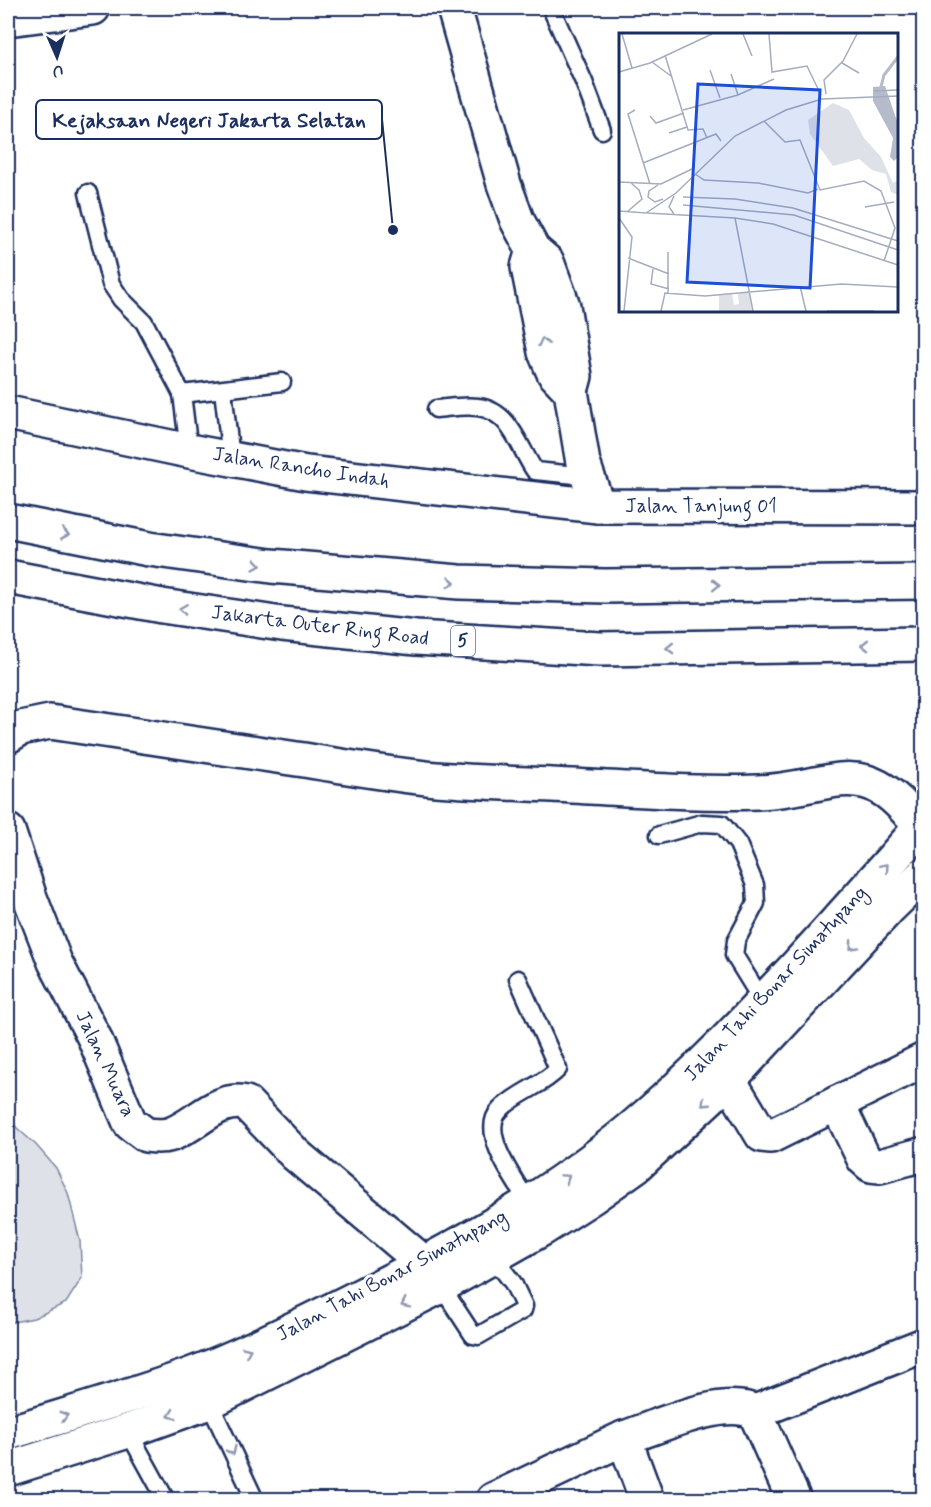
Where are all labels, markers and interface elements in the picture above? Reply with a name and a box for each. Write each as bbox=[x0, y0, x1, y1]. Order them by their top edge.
north arrow bbox=[27, 27, 87, 87]
inset map bbox=[619, 33, 898, 312]
text: U bbox=[52, 60, 63, 81]
callout: Kejaksaan Negeri Jakarta Selatan bbox=[36, 100, 382, 139]
text: Kejaksaan Negeri Jakarta Selatan bbox=[52, 107, 366, 135]
one-way arrow bbox=[537, 337, 550, 347]
street label: Jalan Rancho Indah bbox=[211, 441, 391, 495]
street label: Jalan Tanjung 01 bbox=[625, 493, 777, 522]
one-way arrow bbox=[59, 527, 69, 540]
one-way arrow bbox=[253, 558, 262, 570]
one-way arrow bbox=[447, 575, 456, 588]
one-way arrow bbox=[711, 578, 720, 591]
street label: Jakarta Outer Ring Road bbox=[209, 599, 430, 655]
one-way arrow bbox=[179, 604, 188, 616]
road number: 5 bbox=[451, 626, 475, 656]
one-way arrow bbox=[861, 639, 870, 651]
one-way arrow bbox=[666, 642, 675, 654]
one-way arrow bbox=[878, 863, 889, 874]
street label: Jalan Tahi Bonar Simatupang bbox=[678, 881, 875, 1088]
one-way arrow bbox=[850, 939, 861, 950]
street label: Jalan Muara bbox=[69, 1007, 141, 1121]
one-way arrow bbox=[701, 1096, 711, 1107]
one-way arrow bbox=[559, 1174, 570, 1185]
street label: Jalan Tahi Bonar Simatupang bbox=[272, 1204, 513, 1349]
one-way arrow bbox=[400, 1297, 411, 1309]
one-way arrow bbox=[241, 1346, 252, 1358]
one-way arrow bbox=[167, 1408, 178, 1421]
one-way arrow bbox=[58, 1411, 68, 1423]
one-way arrow bbox=[225, 1444, 236, 1455]

